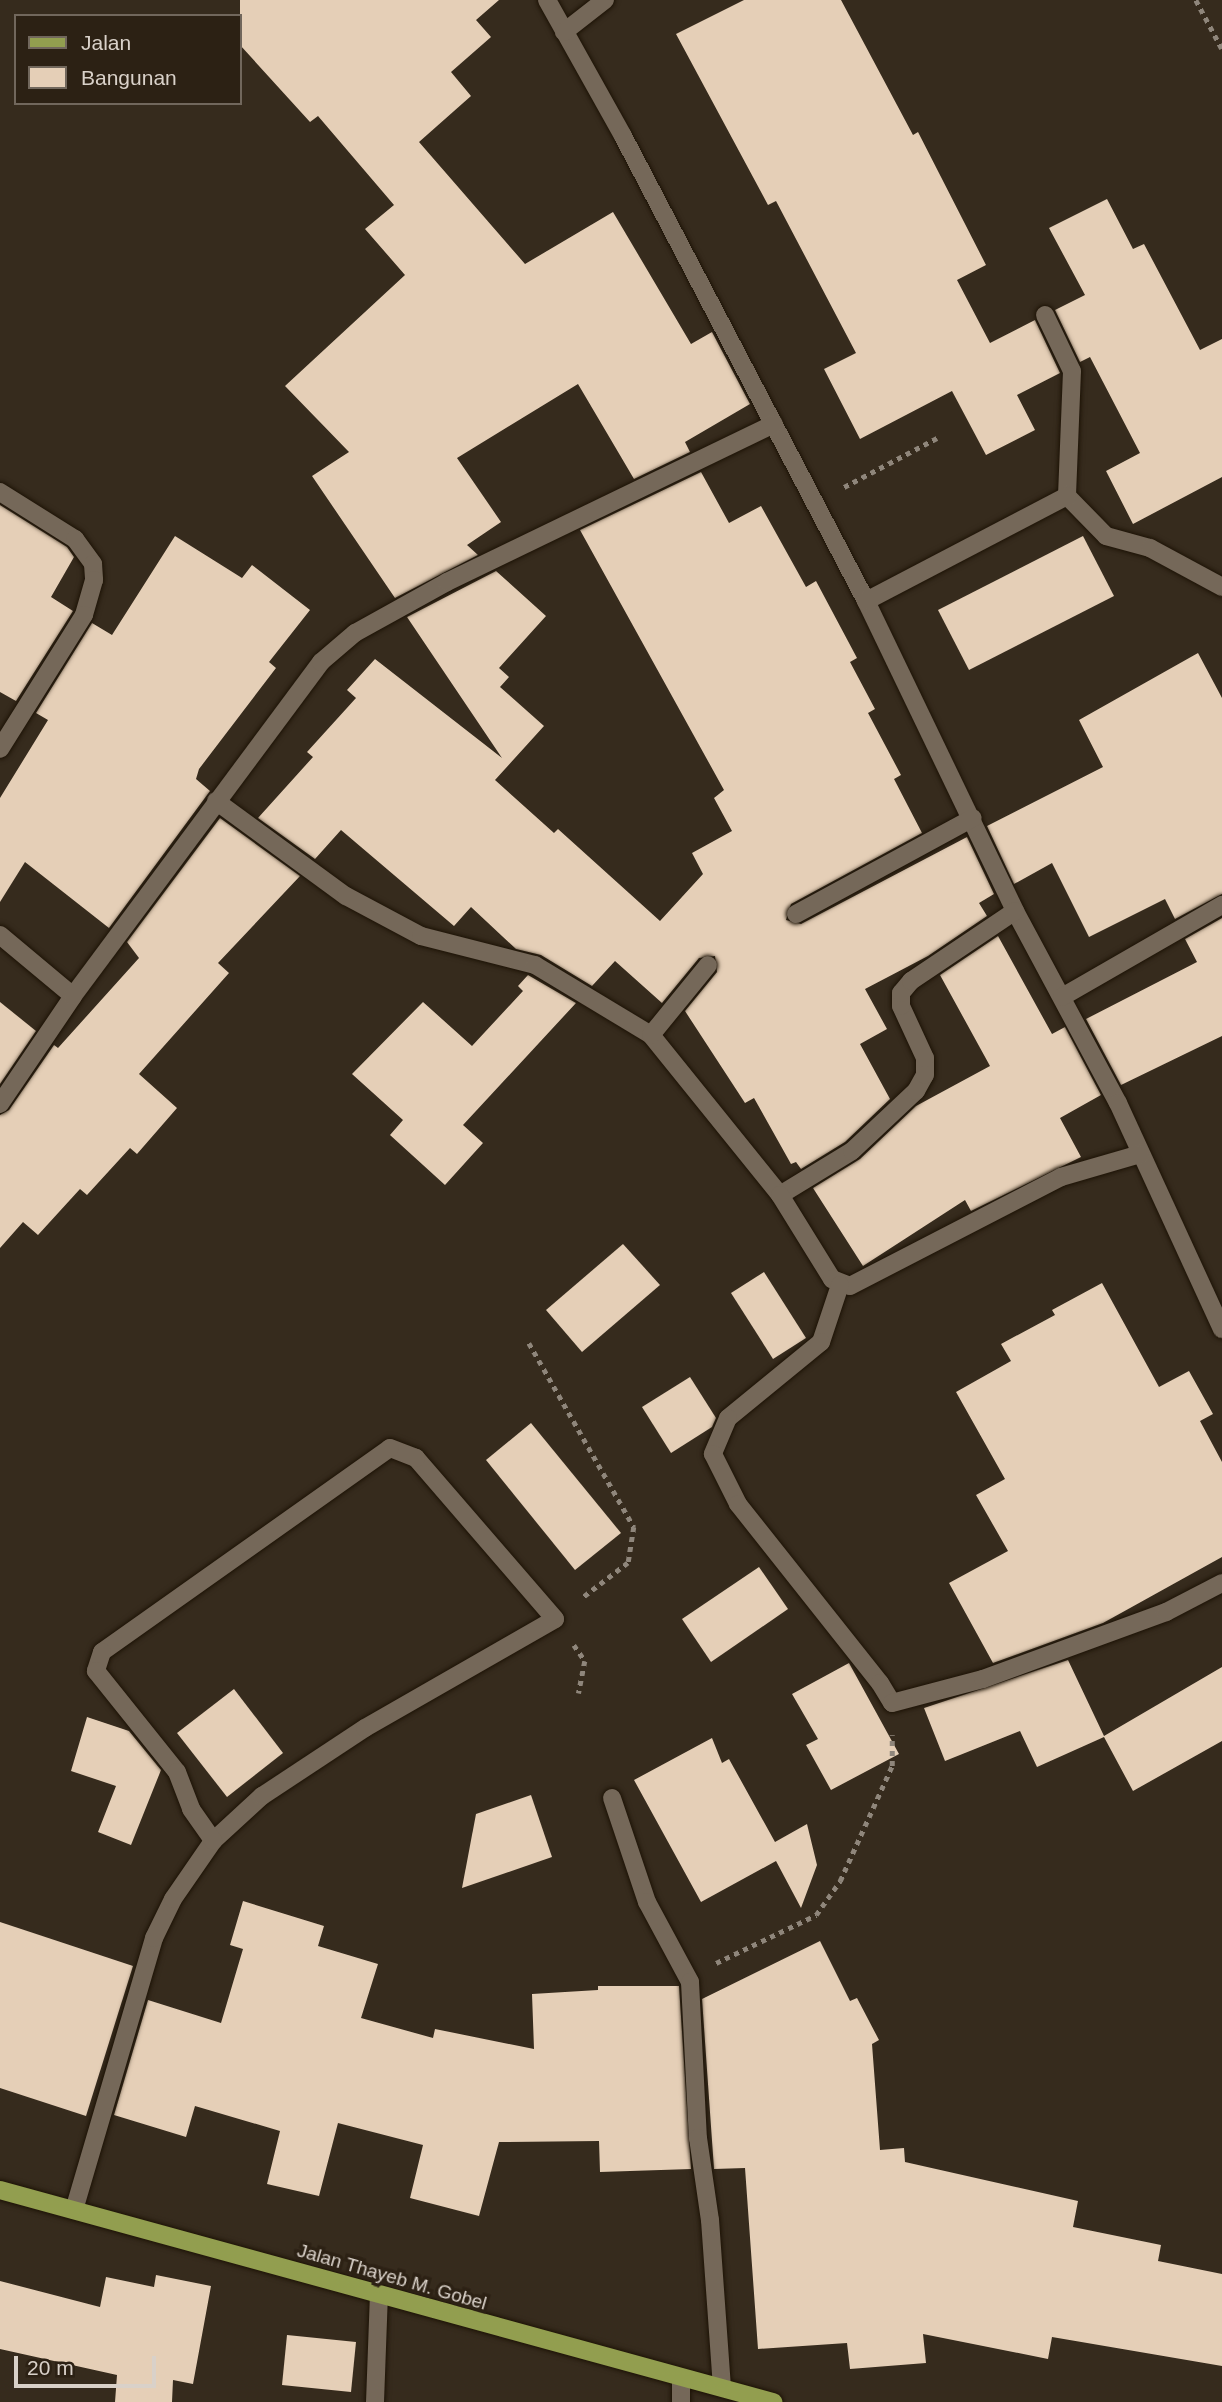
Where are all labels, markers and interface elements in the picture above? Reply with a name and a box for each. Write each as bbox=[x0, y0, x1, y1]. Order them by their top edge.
legend bbox=[14, 14, 242, 105]
text: Jalan bbox=[81, 31, 131, 54]
text: Bangunan bbox=[81, 66, 177, 89]
street label: Jalan Thayeb M. Gobel bbox=[294, 2239, 490, 2315]
scale bar bbox=[18, 2342, 159, 2386]
text: 20 m bbox=[27, 2356, 74, 2379]

